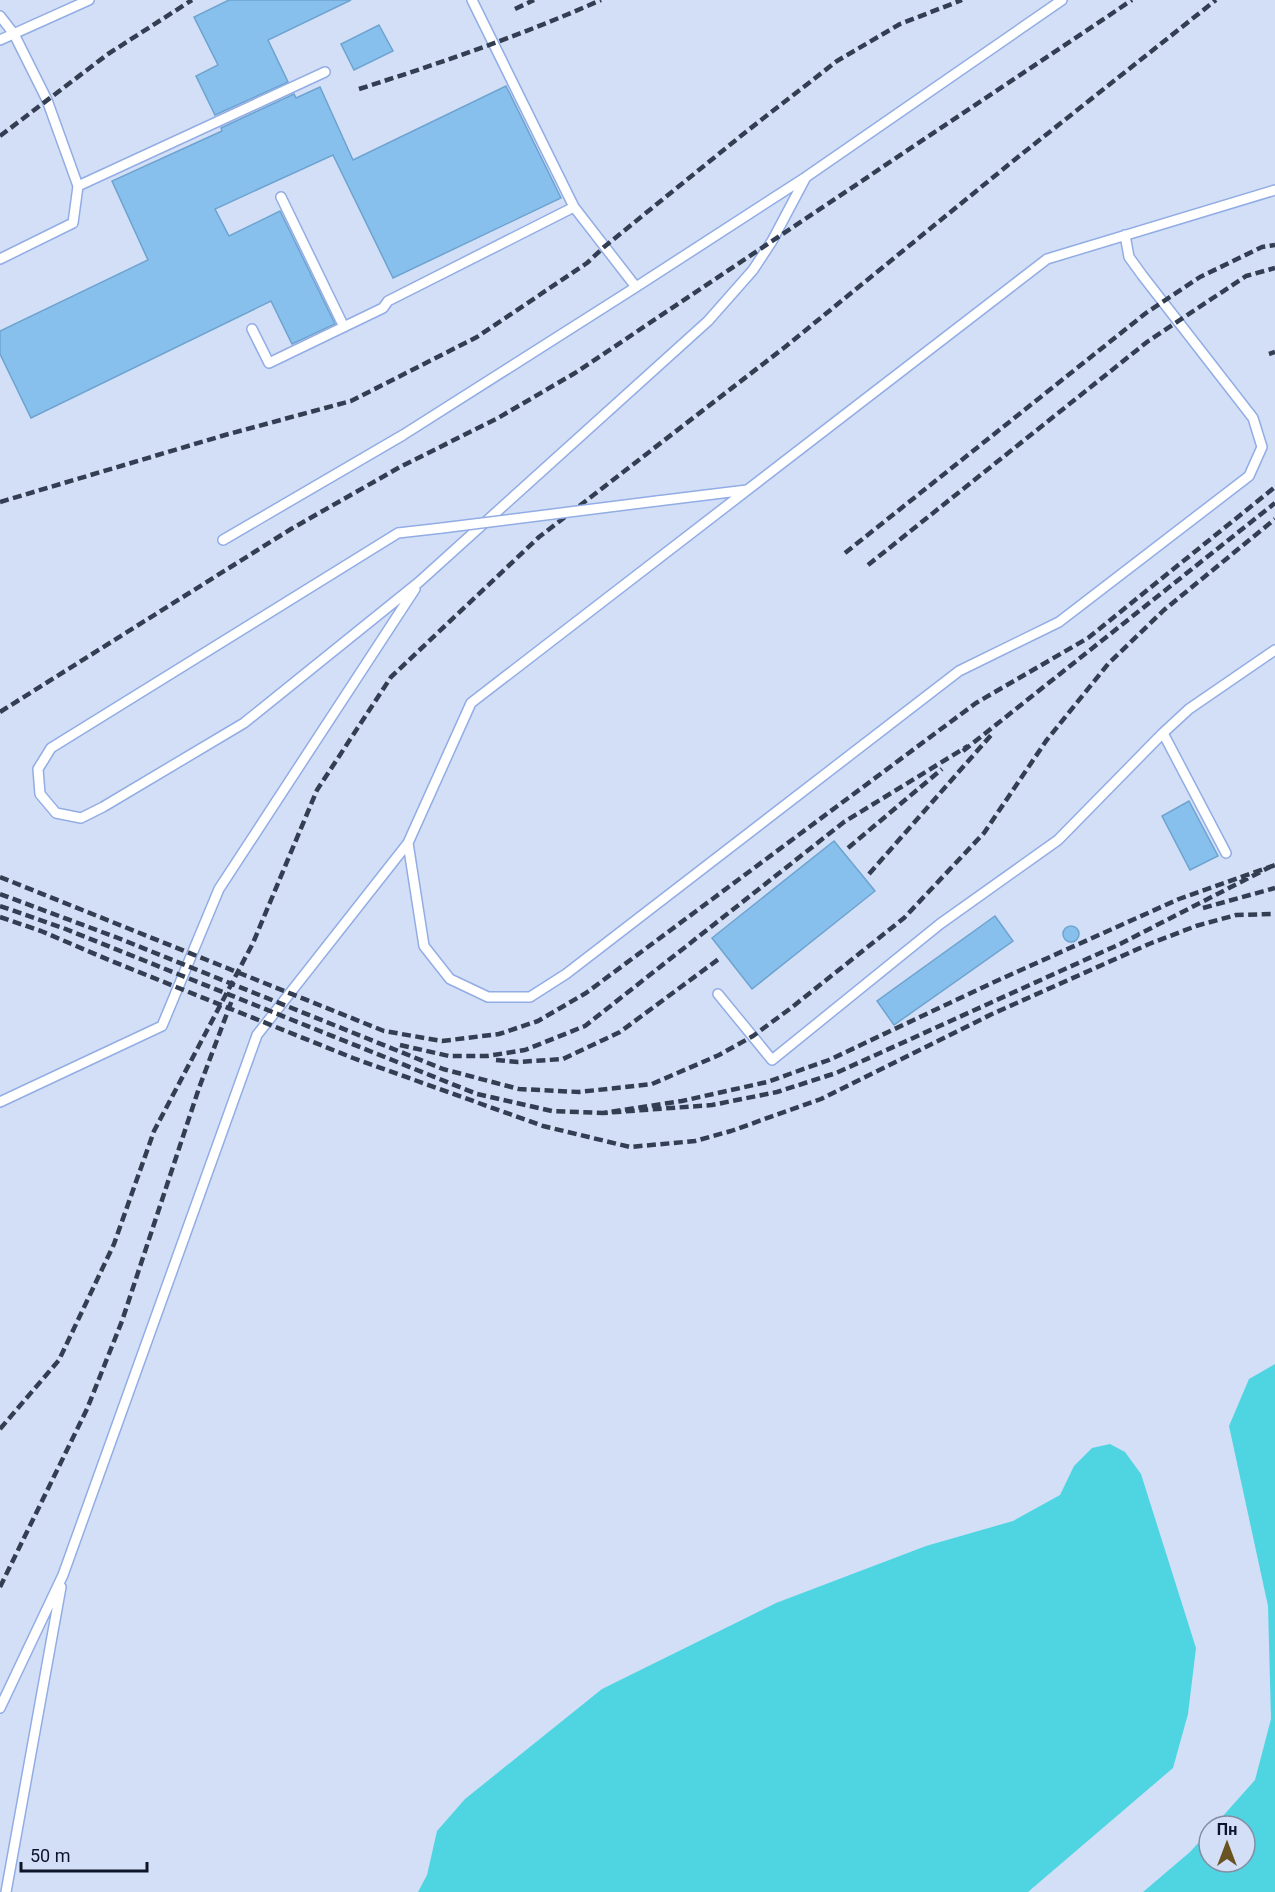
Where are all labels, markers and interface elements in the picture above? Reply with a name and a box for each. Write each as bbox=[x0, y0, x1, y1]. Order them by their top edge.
north arrow bbox=[1197, 1814, 1257, 1874]
text: Пн bbox=[1217, 1820, 1237, 1839]
scale bar bbox=[21, 1835, 147, 1873]
text: 50 m bbox=[30, 1845, 70, 1866]

